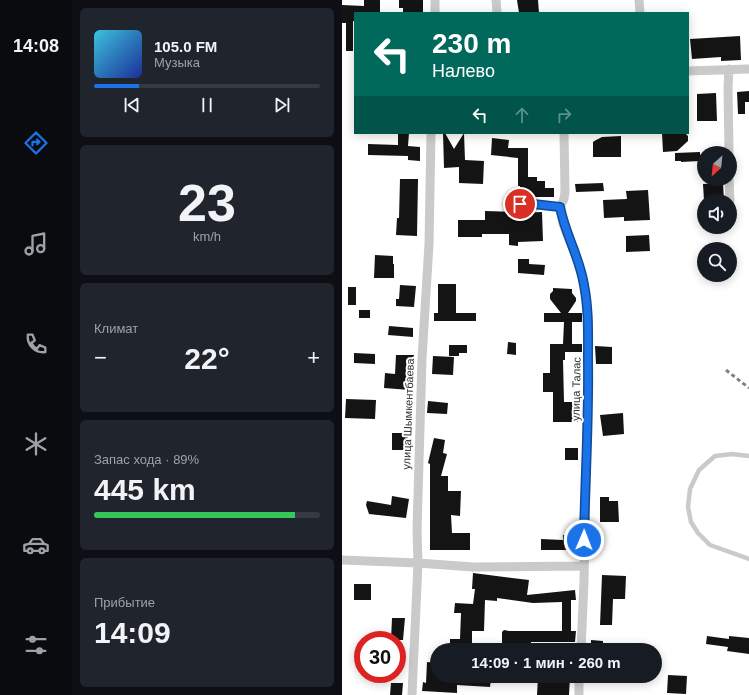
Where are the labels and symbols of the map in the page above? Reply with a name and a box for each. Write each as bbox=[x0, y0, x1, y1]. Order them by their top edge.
north arrow bbox=[697, 146, 737, 186]
pin bbox=[503, 187, 537, 221]
street label: улица Шымкентбаева bbox=[400, 357, 416, 470]
street label: улица Талас bbox=[569, 357, 583, 421]
position arrow bbox=[563, 519, 605, 561]
speed limit sign: 30 bbox=[354, 631, 406, 683]

